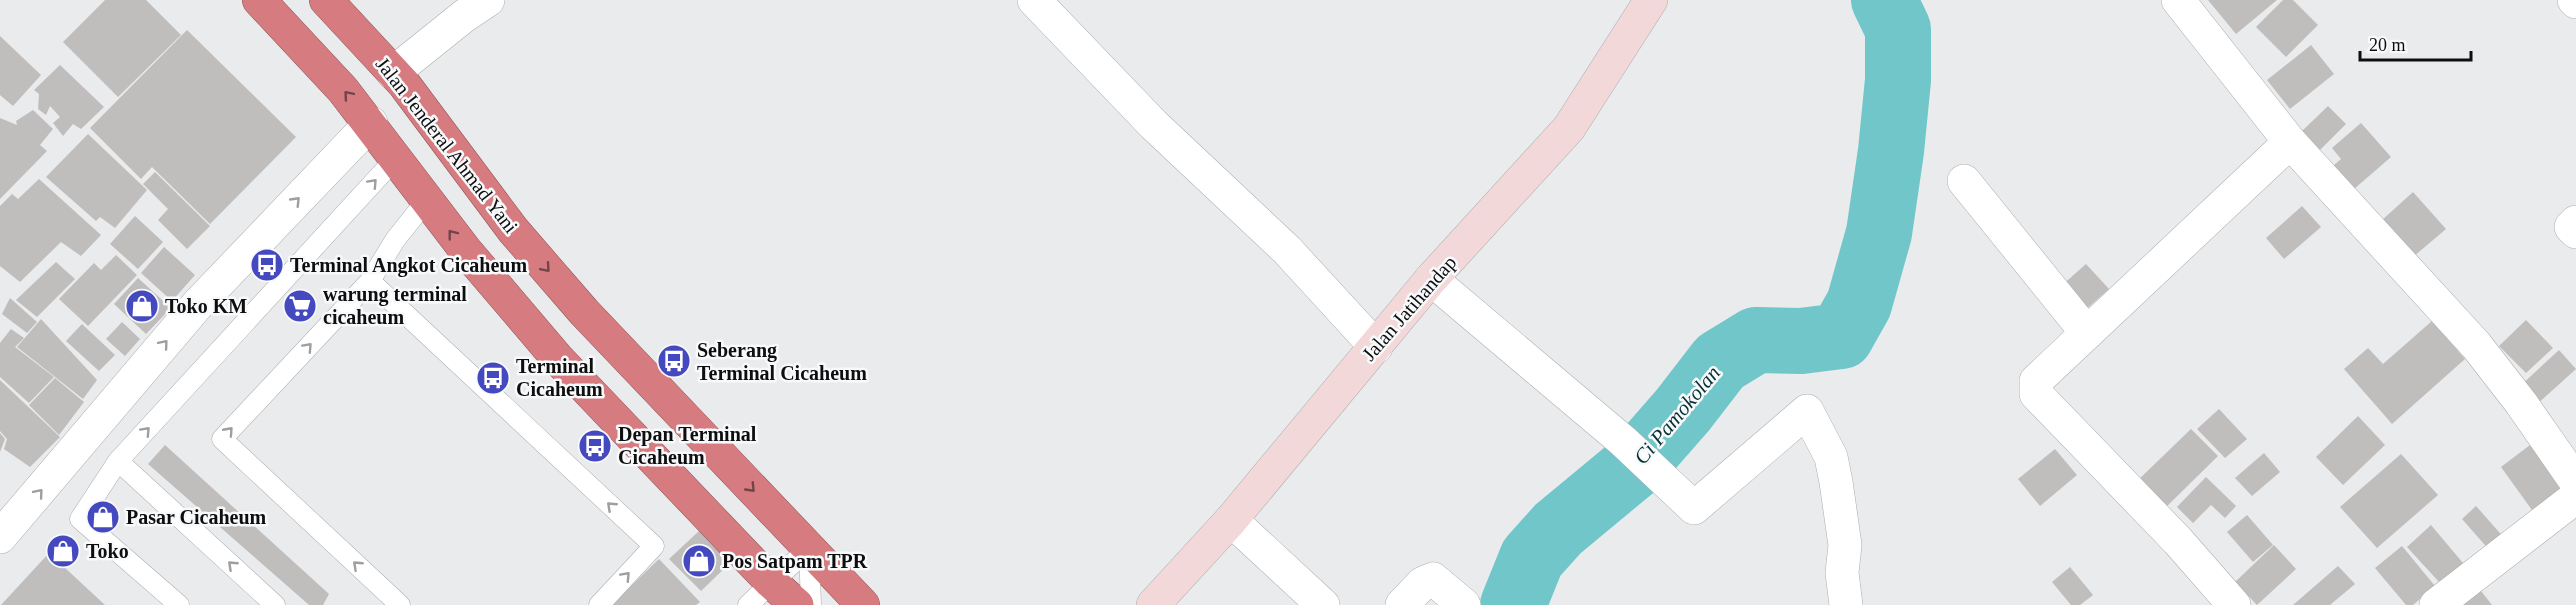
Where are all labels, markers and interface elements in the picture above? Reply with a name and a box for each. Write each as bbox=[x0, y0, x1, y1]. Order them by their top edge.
scale bar bbox=[2360, 24, 2471, 62]
text: 20 m bbox=[2369, 35, 2406, 55]
street label: Jalan Jenderal Ahmad Yani bbox=[372, 53, 523, 237]
one-way arrow bbox=[344, 91, 355, 102]
one-way arrow bbox=[366, 179, 377, 189]
one-way arrow bbox=[289, 197, 300, 208]
one-way arrow bbox=[449, 230, 460, 241]
bus stop icon: Terminal Angkot Cicaheum bbox=[249, 247, 285, 283]
street label: Jalan Jatihandap bbox=[1358, 251, 1461, 366]
place label: Terminal Angkot Cicaheum bbox=[290, 254, 527, 277]
one-way arrow bbox=[538, 261, 549, 272]
place label: warung terminal cicaheum bbox=[323, 283, 467, 328]
shop icon: Toko KM bbox=[124, 288, 160, 324]
supermarket icon: warung terminal cicaheum bbox=[282, 288, 318, 324]
place label: Toko KM bbox=[165, 295, 247, 317]
place label: Seberang Terminal Cicaheum bbox=[697, 339, 867, 384]
one-way arrow bbox=[157, 340, 168, 351]
one-way arrow bbox=[300, 343, 311, 354]
bus stop icon: Seberang Terminal Cicaheum bbox=[656, 343, 692, 379]
place label: Terminal Cicaheum bbox=[516, 355, 603, 400]
bus stop icon: Terminal Cicaheum bbox=[475, 360, 511, 396]
water label: Ci Pamokolan bbox=[1629, 361, 1725, 469]
place label: Depan Terminal Cicaheum bbox=[618, 423, 757, 468]
one-way arrow bbox=[139, 427, 150, 438]
one-way arrow bbox=[222, 427, 233, 438]
bus stop icon: Depan Terminal Cicaheum bbox=[577, 428, 613, 464]
one-way arrow bbox=[743, 480, 754, 491]
one-way arrow bbox=[31, 489, 42, 500]
shop icon: Pasar Cicaheum bbox=[85, 499, 121, 535]
one-way arrow bbox=[607, 502, 617, 513]
place label: Pasar Cicaheum bbox=[126, 506, 267, 528]
shop icon: Toko bbox=[45, 533, 81, 569]
place label: Toko bbox=[86, 540, 129, 562]
shop icon: Pos Satpam TPR bbox=[681, 543, 717, 579]
place label: Pos Satpam TPR bbox=[722, 550, 868, 573]
one-way arrow bbox=[228, 561, 238, 572]
one-way arrow bbox=[354, 561, 364, 572]
one-way arrow bbox=[619, 572, 630, 582]

